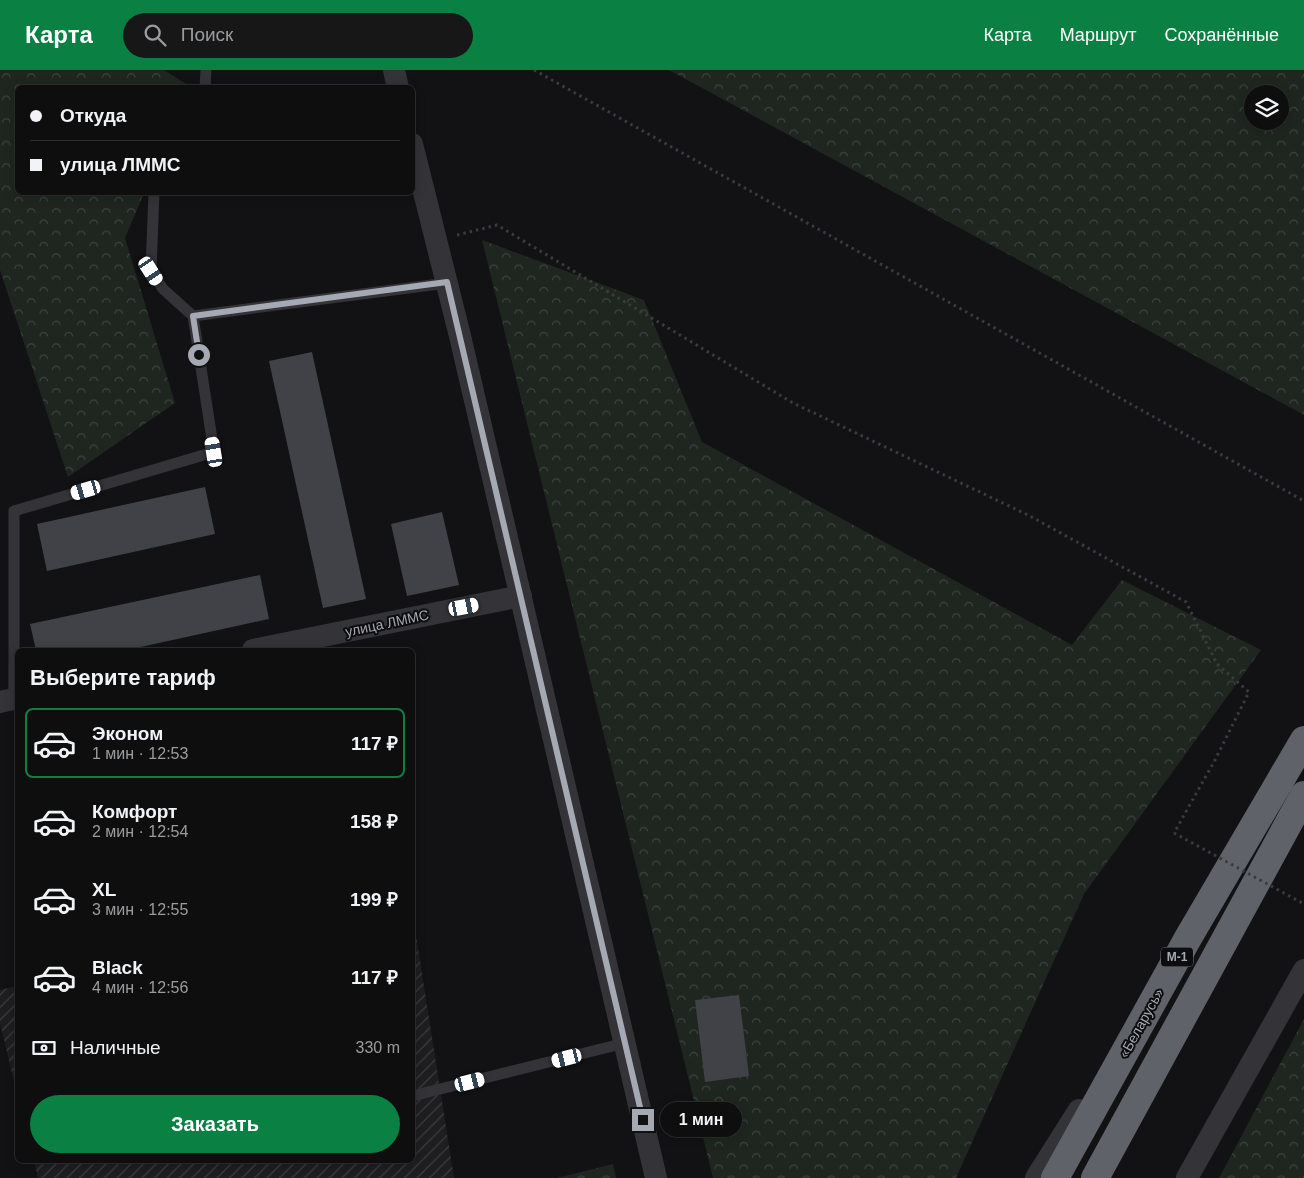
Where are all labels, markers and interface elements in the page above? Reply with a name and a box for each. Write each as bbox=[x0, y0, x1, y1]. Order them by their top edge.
search box bbox=[123, 13, 473, 58]
text: Карта bbox=[25, 21, 93, 48]
icon: search bbox=[141, 21, 169, 49]
text: Поиск bbox=[181, 24, 233, 45]
text: Карта bbox=[984, 25, 1032, 45]
text: Маршрут bbox=[1060, 25, 1136, 45]
text: Сохранённые bbox=[1164, 25, 1279, 45]
map controls bbox=[1244, 85, 1289, 130]
button: layers bbox=[1244, 85, 1289, 130]
text: Откуда bbox=[60, 105, 126, 126]
text: улица ЛММС bbox=[60, 154, 181, 175]
car bbox=[136, 254, 165, 288]
route start bbox=[188, 344, 210, 366]
car bbox=[204, 436, 223, 468]
car bbox=[69, 479, 102, 501]
car bbox=[447, 597, 480, 617]
street label: улица ЛММС bbox=[344, 606, 430, 640]
text: Выберите тариф bbox=[30, 665, 216, 690]
icon: car bbox=[32, 721, 77, 766]
text: Эконом bbox=[92, 723, 163, 744]
text: 117 ₽ bbox=[351, 733, 398, 754]
text: 1 мин · 12:53 bbox=[92, 745, 188, 762]
icon: car bbox=[32, 799, 77, 844]
text: Комфорт bbox=[92, 801, 177, 822]
text: 158 ₽ bbox=[350, 811, 398, 832]
text: 2 мин · 12:54 bbox=[92, 823, 188, 840]
icon: car bbox=[32, 877, 77, 922]
text: XL bbox=[92, 879, 116, 900]
text: 199 ₽ bbox=[350, 889, 398, 910]
text: 3 мин · 12:55 bbox=[92, 901, 188, 918]
road number: М-1 bbox=[1161, 948, 1193, 966]
icon: car bbox=[32, 955, 77, 1000]
text: Black bbox=[92, 957, 143, 978]
text: 117 ₽ bbox=[351, 967, 398, 988]
text: 4 мин · 12:56 bbox=[92, 979, 188, 996]
street label: «Беларусь» bbox=[1115, 985, 1167, 1060]
icon: cash bbox=[30, 1034, 58, 1062]
text: Наличные bbox=[70, 1037, 161, 1058]
text: 330 m bbox=[356, 1039, 400, 1056]
car bbox=[550, 1047, 583, 1069]
car bbox=[453, 1071, 486, 1093]
button: Заказать bbox=[30, 1095, 400, 1153]
callout: 1 мин bbox=[660, 1102, 743, 1138]
route end bbox=[632, 1109, 654, 1131]
text: 1 мин bbox=[679, 1111, 723, 1128]

